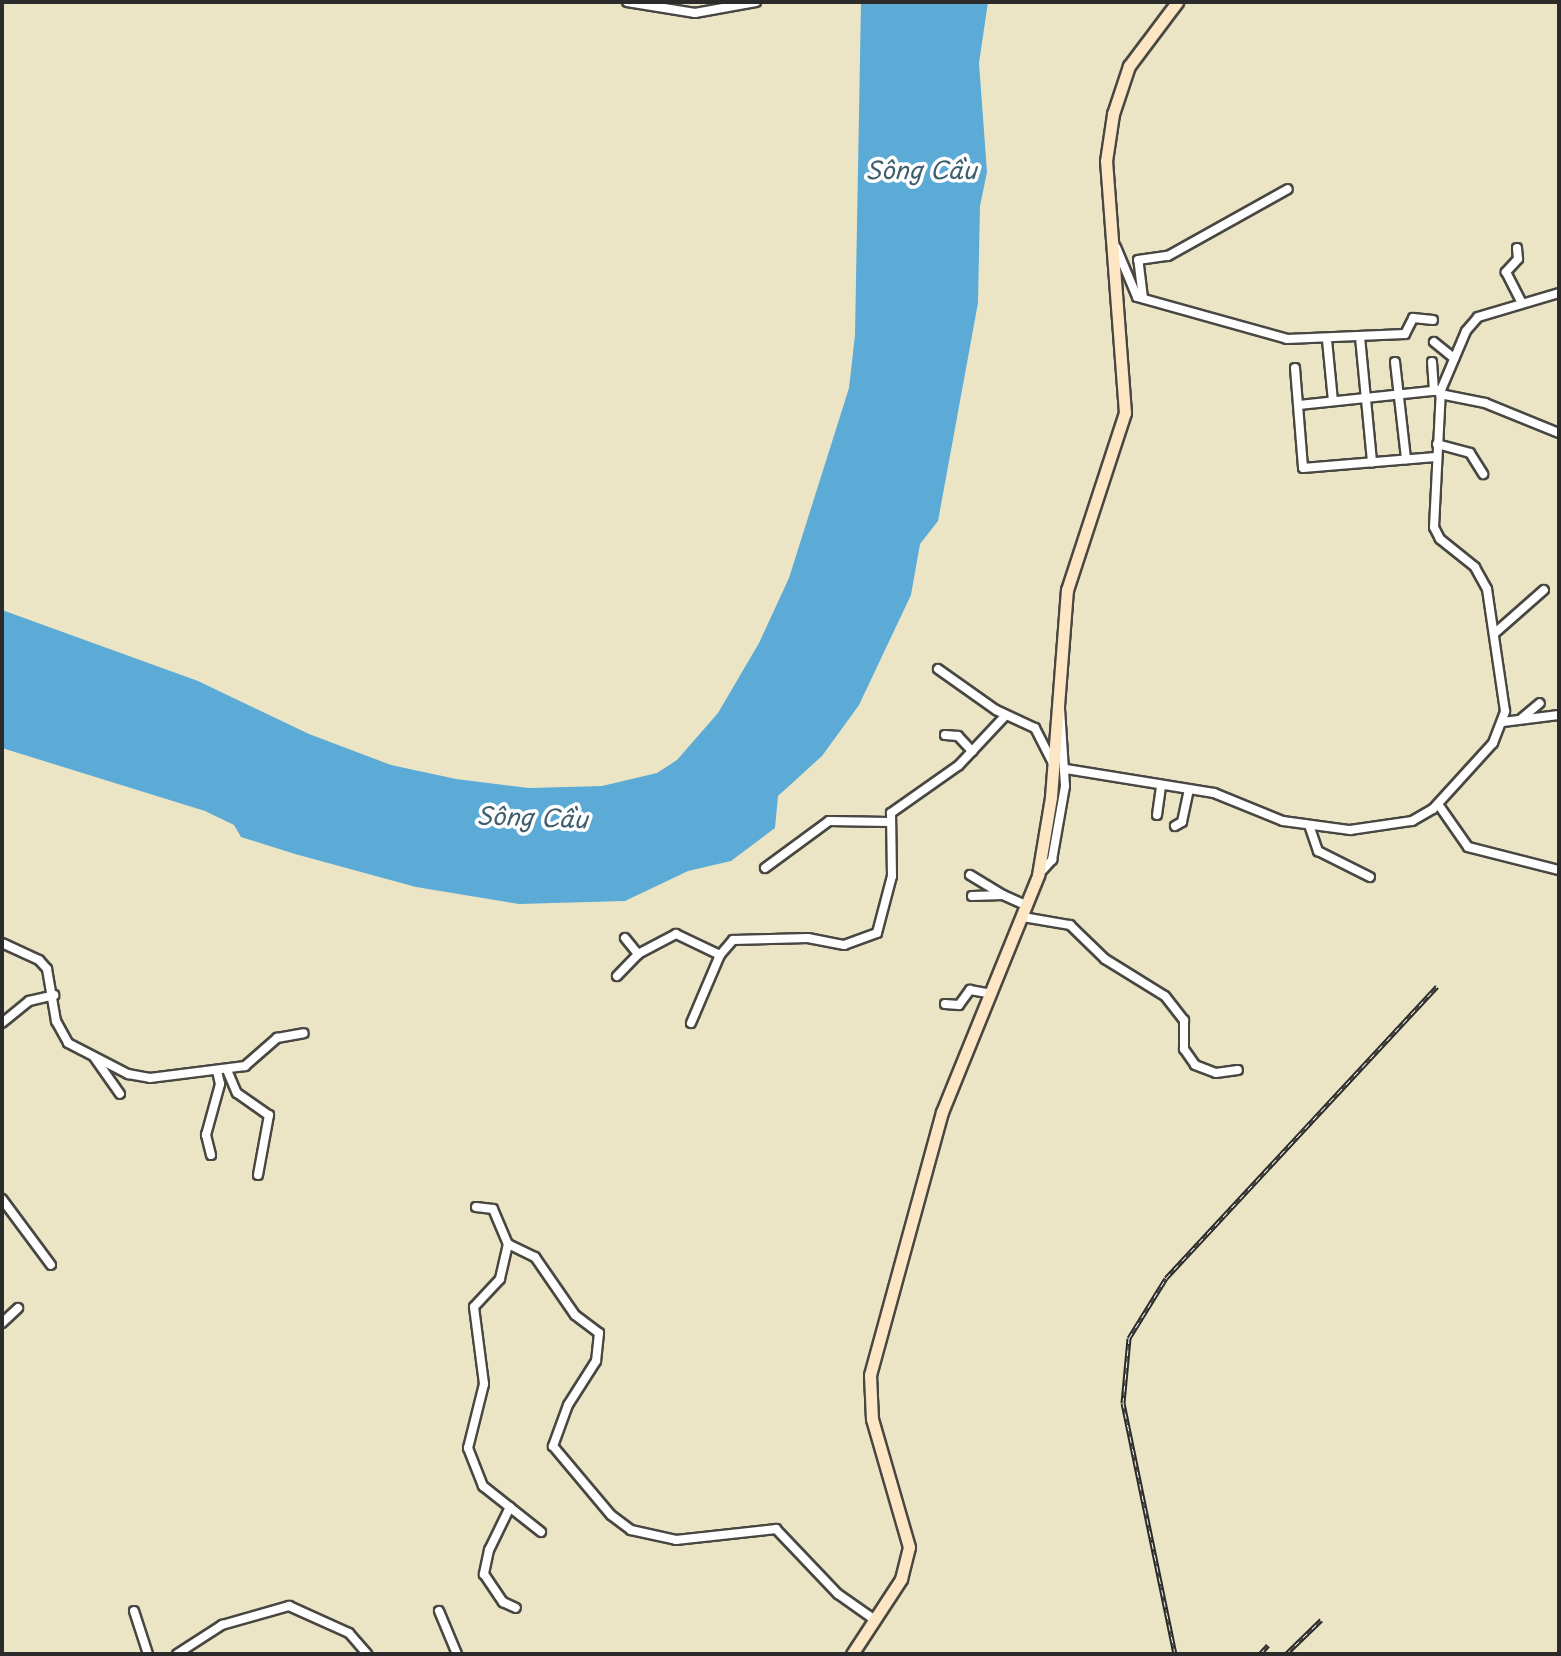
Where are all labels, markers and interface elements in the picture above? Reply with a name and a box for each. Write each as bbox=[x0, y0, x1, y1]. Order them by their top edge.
water label: Sông Cầu bbox=[865, 156, 977, 184]
water label: Sông Cầu bbox=[476, 801, 588, 833]

